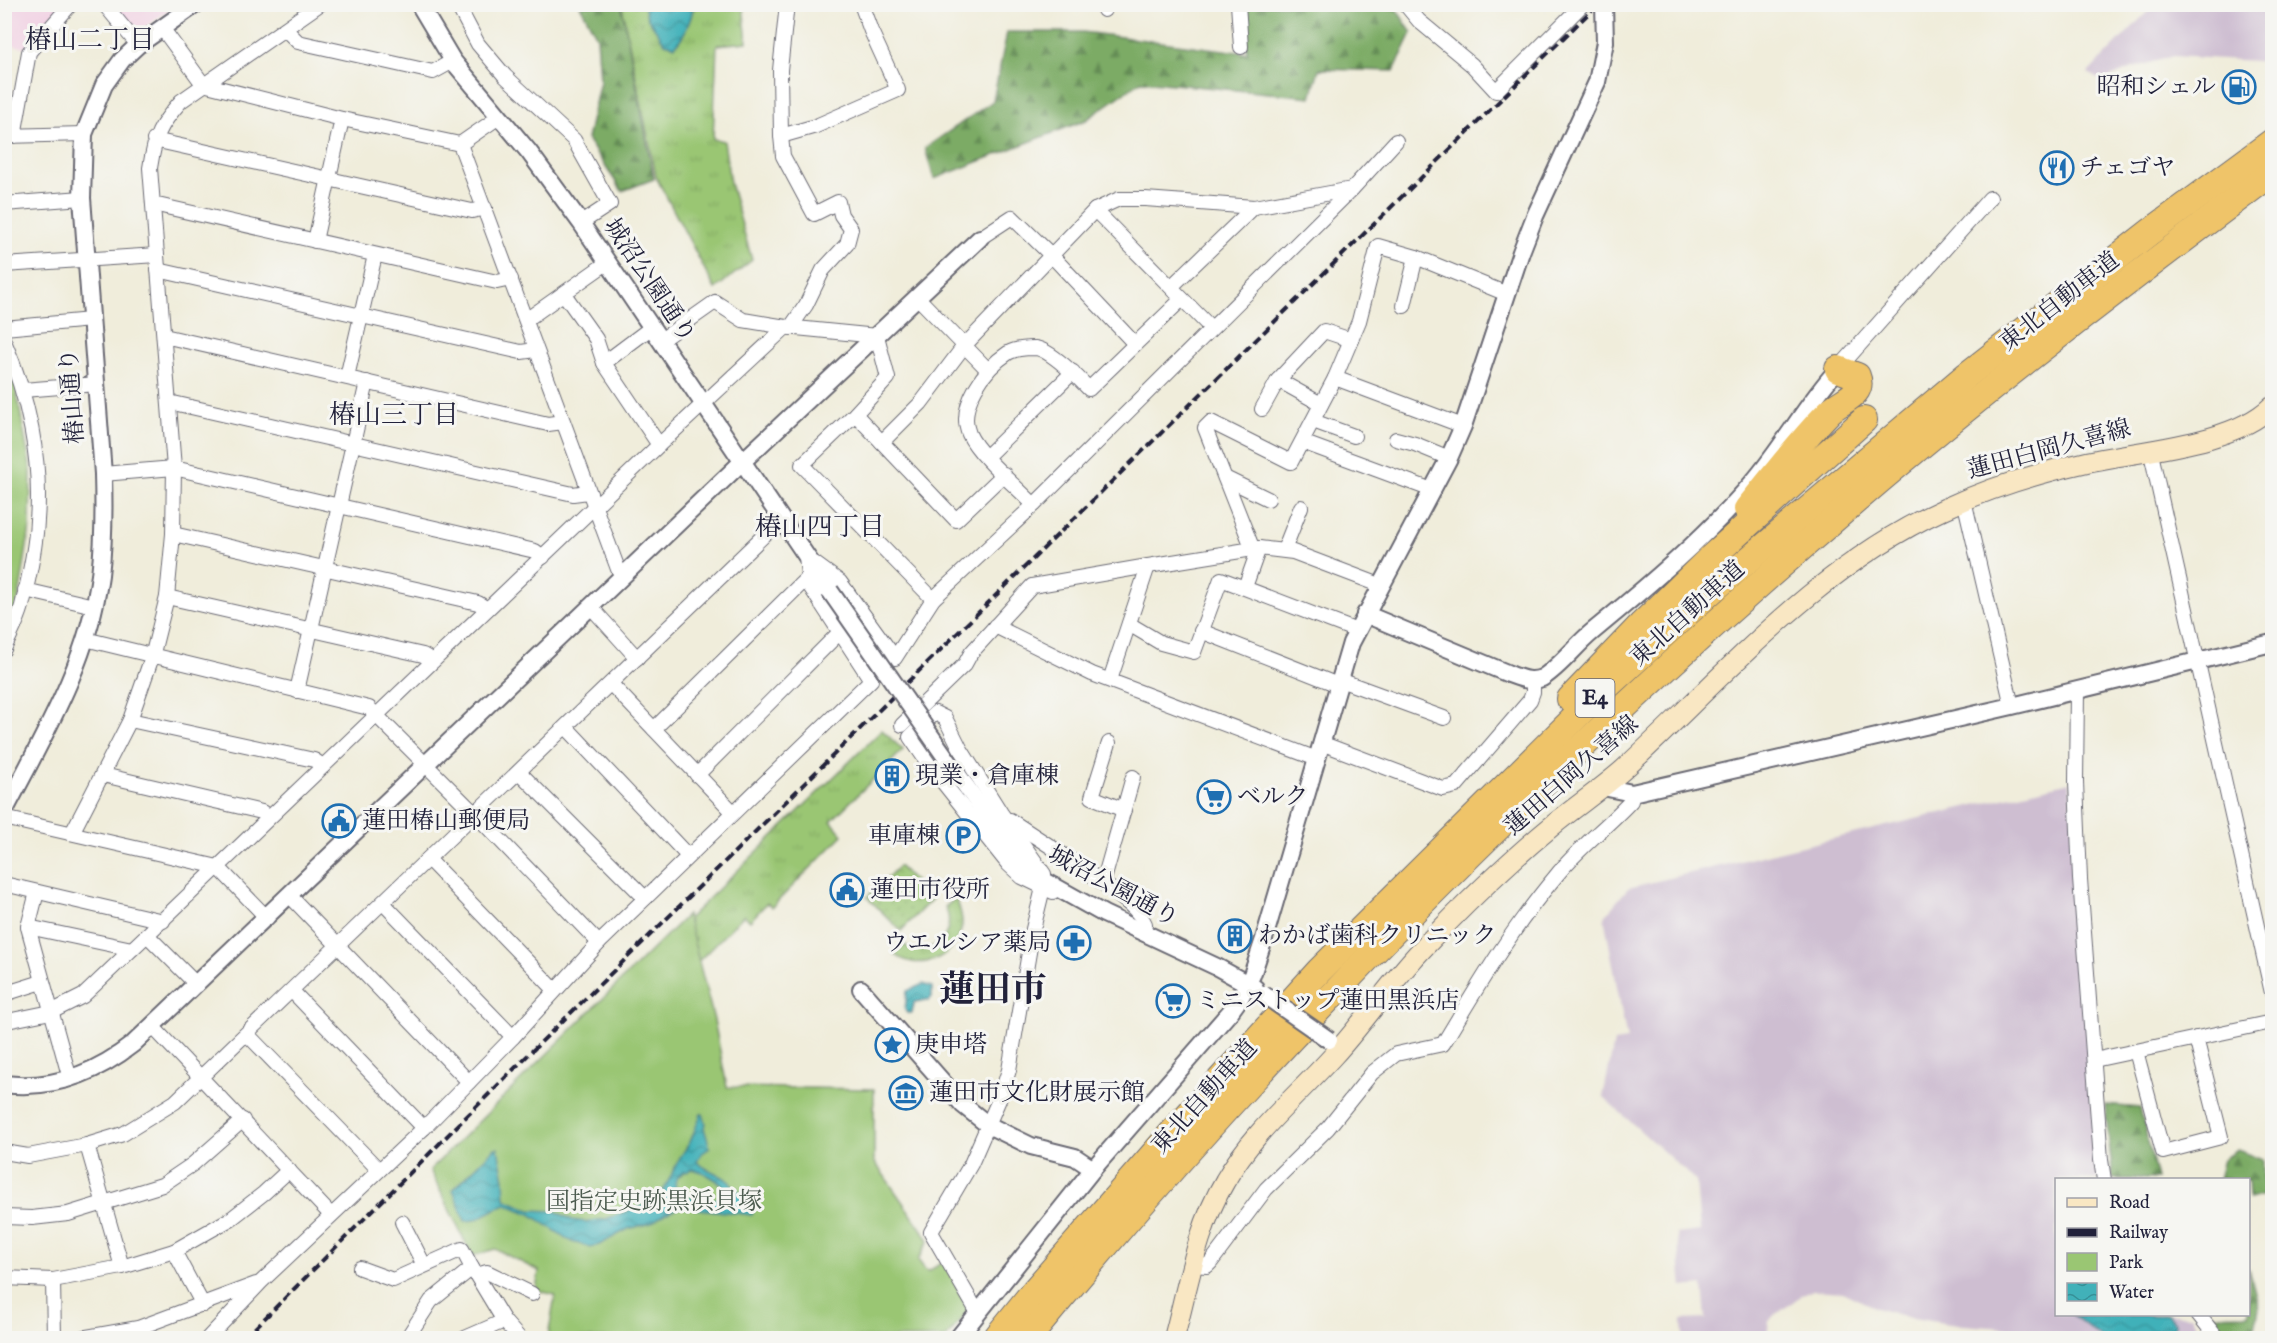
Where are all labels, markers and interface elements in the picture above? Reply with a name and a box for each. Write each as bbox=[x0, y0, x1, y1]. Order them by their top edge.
district label: 椿山二丁目 bbox=[25, 24, 155, 57]
fuel station icon: 昭和シェル bbox=[2221, 69, 2257, 105]
place label: 昭和シェル bbox=[2096, 72, 2216, 103]
restaurant icon: チェゴヤ bbox=[2039, 150, 2075, 186]
place label: チェゴヤ bbox=[2080, 153, 2175, 184]
street label: 城沼公園通り bbox=[596, 213, 702, 349]
street label: 東北自動車道 bbox=[1994, 245, 2126, 359]
street label: 椿山通り bbox=[54, 347, 92, 445]
district label: 椿山三丁目 bbox=[329, 399, 459, 432]
street label: 蓮田白岡久喜線 bbox=[1964, 413, 2134, 487]
district label: 椿山四丁目 bbox=[755, 511, 885, 544]
street label: 東北自動車道 bbox=[1624, 554, 1752, 674]
road number: E4 bbox=[1576, 679, 1614, 717]
street label: 蓮田白岡久喜線 bbox=[1498, 709, 1646, 843]
building icon: 現業・倉庫棟 bbox=[874, 758, 910, 794]
place label: 現業・倉庫棟 bbox=[915, 761, 1059, 792]
supermarket icon: ベルク bbox=[1196, 779, 1232, 815]
place label: ベルク bbox=[1237, 782, 1309, 813]
public building icon: 蓮田椿山郵便局 bbox=[321, 803, 357, 839]
place label: 蓮田椿山郵便局 bbox=[362, 806, 530, 837]
parking icon: 車庫棟 bbox=[945, 818, 981, 854]
place label: 車庫棟 bbox=[868, 821, 940, 852]
street label: 城沼公園通り bbox=[1042, 840, 1184, 934]
public building icon: 蓮田市役所 bbox=[829, 872, 865, 908]
place label: 蓮田市役所 bbox=[870, 875, 990, 906]
building icon: わかば歯科クリニック bbox=[1217, 918, 1253, 954]
place label: わかば歯科クリニック bbox=[1258, 921, 1497, 952]
pharmacy icon: ウエルシア薬局 bbox=[1056, 925, 1092, 961]
place label: ウエルシア薬局 bbox=[884, 928, 1051, 959]
district label: 蓮田市 bbox=[939, 968, 1047, 1014]
supermarket icon: ミニストップ蓮田黒浜店 bbox=[1155, 983, 1191, 1019]
place label: ミニストップ蓮田黒浜店 bbox=[1196, 986, 1459, 1017]
place icon: 庚申塔 bbox=[874, 1027, 910, 1063]
place label: 庚申塔 bbox=[915, 1030, 987, 1061]
street label: 東北自動車道 bbox=[1145, 1033, 1265, 1161]
museum icon: 蓮田市文化財展示館 bbox=[888, 1075, 924, 1111]
place label: 蓮田市文化財展示館 bbox=[929, 1078, 1145, 1109]
legend bbox=[2055, 1178, 2250, 1316]
park label: 国指定史跡黒浜貝塚 bbox=[546, 1187, 762, 1218]
text: Road bbox=[2109, 1192, 2150, 1215]
text: Railway bbox=[2109, 1222, 2168, 1245]
text: Park bbox=[2109, 1252, 2144, 1275]
text: Water bbox=[2109, 1282, 2154, 1305]

